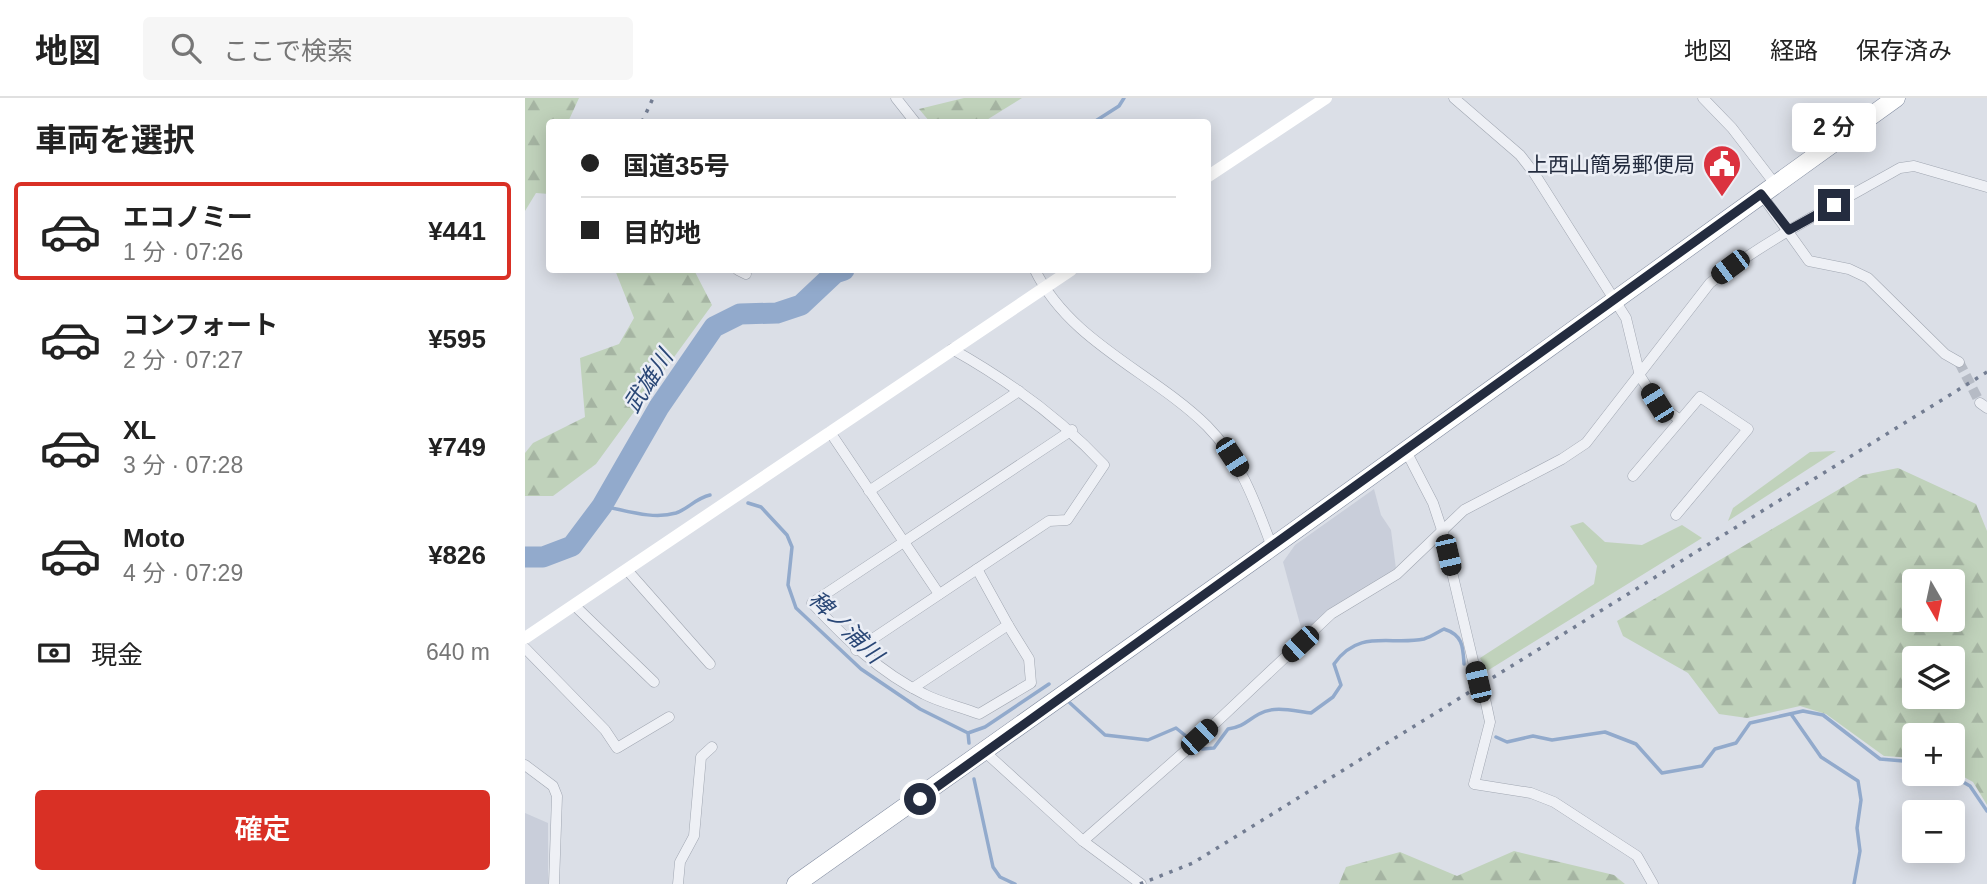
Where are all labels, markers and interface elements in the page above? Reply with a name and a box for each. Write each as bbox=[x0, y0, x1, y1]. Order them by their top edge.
search box bbox=[143, 17, 633, 80]
icon: search bbox=[167, 29, 205, 67]
text: 地図 bbox=[35, 32, 101, 69]
text: ここで検索 bbox=[223, 36, 353, 66]
text: 地図 bbox=[1684, 37, 1732, 64]
text: 経路 bbox=[1770, 37, 1818, 64]
text: 保存済み bbox=[1856, 37, 1952, 64]
callout: 2 分 bbox=[1792, 104, 1876, 153]
text: 2 分 bbox=[1813, 114, 1855, 140]
text: 車両を選択 bbox=[35, 122, 195, 158]
public building icon: 上西山簡易郵便局 bbox=[1701, 143, 1743, 198]
text: 国道35号 bbox=[623, 151, 730, 181]
place label: 上西山簡易郵便局 bbox=[1527, 153, 1695, 176]
route end bbox=[1818, 189, 1850, 221]
icon: car bbox=[39, 200, 102, 263]
text: エコノミー bbox=[123, 202, 253, 232]
text: ¥441 bbox=[428, 216, 486, 246]
text: 目的地 bbox=[623, 218, 701, 248]
text: 1 分 · 07:26 bbox=[123, 239, 243, 265]
car bbox=[1707, 246, 1754, 288]
icon: car bbox=[39, 308, 102, 371]
text: コンフォート bbox=[123, 310, 278, 340]
text: ¥595 bbox=[428, 324, 486, 354]
water label: 武雄川 bbox=[618, 342, 679, 417]
text: 2 分 · 07:27 bbox=[123, 347, 243, 373]
car bbox=[1637, 380, 1678, 426]
text: XL bbox=[123, 415, 156, 445]
icon: car bbox=[39, 416, 102, 479]
text: ¥749 bbox=[428, 432, 486, 462]
car bbox=[1212, 434, 1253, 480]
text: 3 分 · 07:28 bbox=[123, 452, 243, 478]
text: Moto bbox=[123, 523, 185, 553]
icon: car bbox=[39, 524, 102, 587]
car bbox=[1434, 532, 1463, 578]
text: ¥826 bbox=[428, 540, 486, 570]
text: 4 分 · 07:29 bbox=[123, 560, 243, 586]
north arrow bbox=[1902, 569, 1965, 632]
map controls bbox=[1902, 569, 1965, 863]
water label: 稗ノ浦川 bbox=[804, 586, 890, 670]
car bbox=[1278, 622, 1323, 666]
icon: cash bbox=[35, 634, 73, 672]
text: 640 m bbox=[426, 639, 490, 665]
text: 現金 bbox=[91, 640, 143, 670]
button: layers bbox=[1902, 646, 1965, 709]
car bbox=[1464, 659, 1493, 705]
car bbox=[1177, 715, 1222, 759]
button: + bbox=[1902, 723, 1965, 786]
route start bbox=[904, 783, 936, 815]
button: 確定 bbox=[35, 790, 490, 870]
button: − bbox=[1902, 800, 1965, 863]

